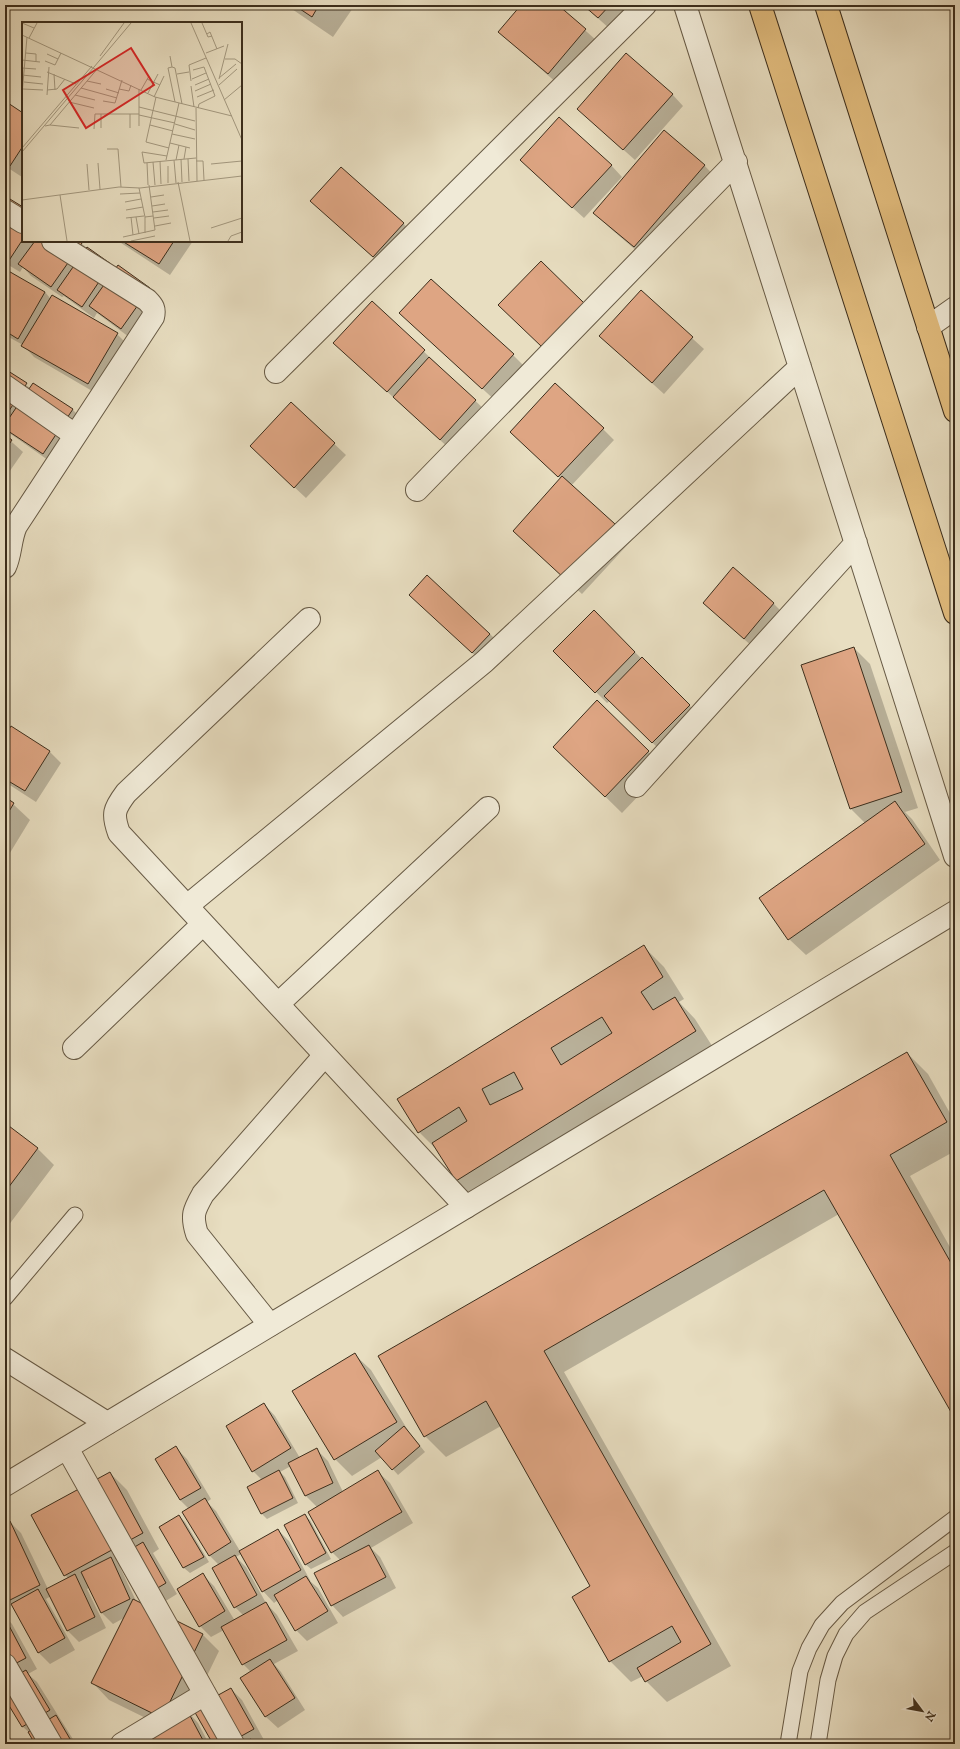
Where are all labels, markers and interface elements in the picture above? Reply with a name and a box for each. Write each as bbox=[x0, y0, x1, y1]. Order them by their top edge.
inset map bbox=[22, 22, 242, 242]
north arrow bbox=[902, 1691, 942, 1731]
text: N bbox=[921, 1707, 939, 1724]

